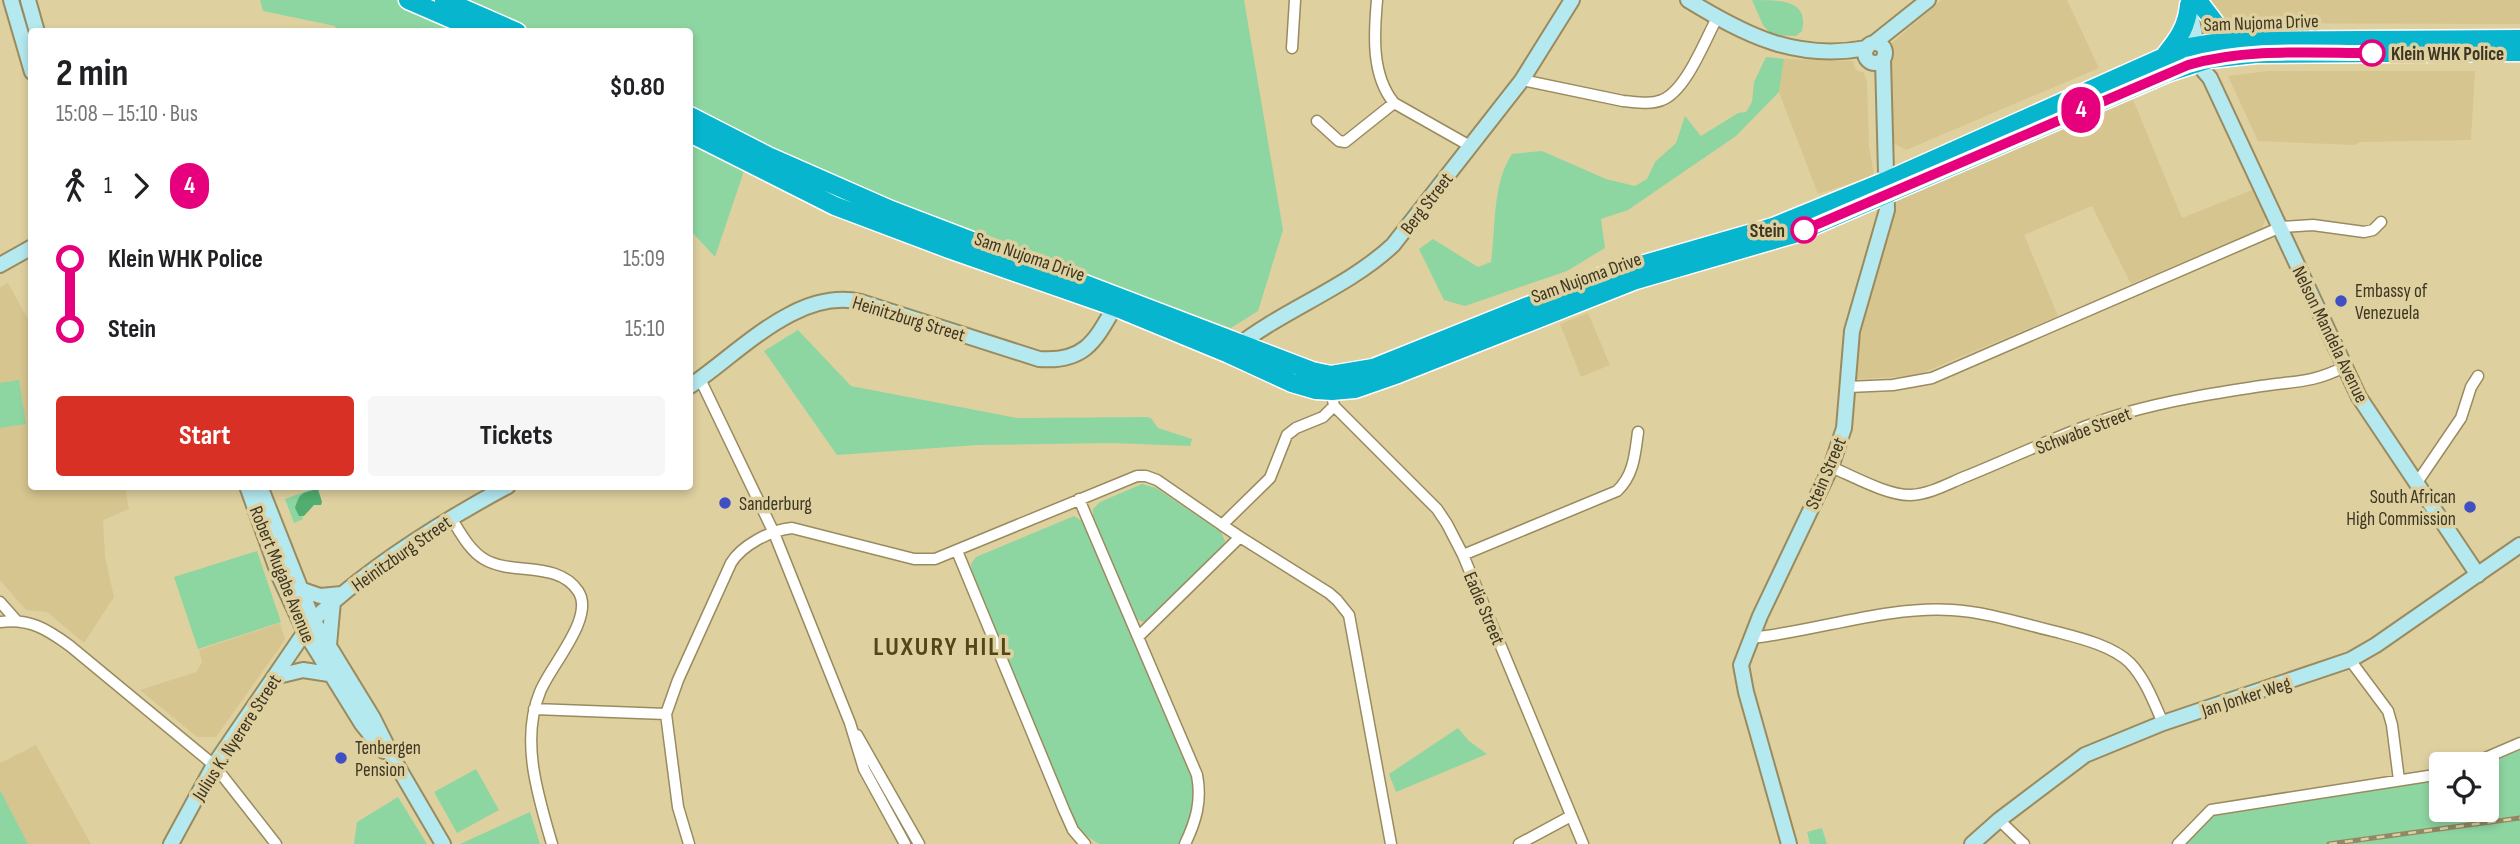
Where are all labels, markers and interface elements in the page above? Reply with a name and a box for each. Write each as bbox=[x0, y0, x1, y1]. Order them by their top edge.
street label: Sam Nujoma Drive bbox=[2203, 10, 2319, 37]
marker: Klein WHK Police bbox=[2359, 40, 2385, 66]
place label: Klein WHK Police bbox=[2391, 43, 2504, 66]
text: 2 min bbox=[56, 51, 128, 96]
text: $0.80 bbox=[609, 72, 665, 103]
line badge: 4 bbox=[2058, 87, 2104, 133]
text: 4 bbox=[2075, 95, 2087, 124]
text: 15:08 – 15:10 · Bus bbox=[56, 100, 198, 128]
icon: walk bbox=[56, 167, 94, 205]
icon: forward bbox=[122, 167, 160, 205]
street label: Berg Street bbox=[1396, 168, 1458, 239]
text: 4 bbox=[184, 171, 195, 200]
text: 1 bbox=[104, 172, 112, 200]
marker: Stein bbox=[1791, 217, 1817, 243]
place label: Stein bbox=[1750, 220, 1785, 243]
street label: Sam Nujoma Drive bbox=[971, 228, 1088, 287]
text: Klein WHK Police bbox=[108, 244, 263, 275]
text: 15:09 bbox=[623, 245, 665, 273]
street label: Sam Nujoma Drive bbox=[1528, 248, 1645, 309]
street label: Nelson Mandela Avenue bbox=[2287, 263, 2373, 407]
place label: Embassy of Venezuela bbox=[2355, 280, 2428, 325]
street label: Heinitzburg Street bbox=[849, 291, 968, 348]
marker: Embassy of Venezuela bbox=[2333, 293, 2349, 309]
text: Stein bbox=[108, 314, 156, 345]
text: 15:10 bbox=[625, 315, 665, 343]
button: Start bbox=[56, 396, 354, 476]
button: Tickets bbox=[368, 396, 665, 476]
street label: Schwabe Street bbox=[2033, 403, 2135, 460]
street label: Stein Street bbox=[1801, 434, 1852, 513]
place label: South African High Commission bbox=[2346, 486, 2456, 531]
place label: Sanderburg bbox=[739, 493, 812, 516]
marker: Sanderburg bbox=[717, 495, 733, 511]
marker: South African High Commission bbox=[2462, 499, 2478, 515]
street label: Robert Mugabe Avenue bbox=[244, 503, 319, 646]
street label: Heinitzburg Street bbox=[347, 511, 456, 597]
street label: Eadie Street bbox=[1458, 569, 1509, 649]
district label: LUXURY HILL bbox=[873, 632, 1013, 663]
street label: Julius K. Nyerere Street bbox=[187, 670, 287, 806]
street label: Jan Jonker Weg bbox=[2198, 672, 2294, 723]
place label: Tenbergen Pension bbox=[355, 737, 421, 782]
marker: Tenbergen Pension bbox=[333, 750, 349, 766]
map controls bbox=[2429, 752, 2499, 822]
button: locate bbox=[2429, 752, 2499, 822]

